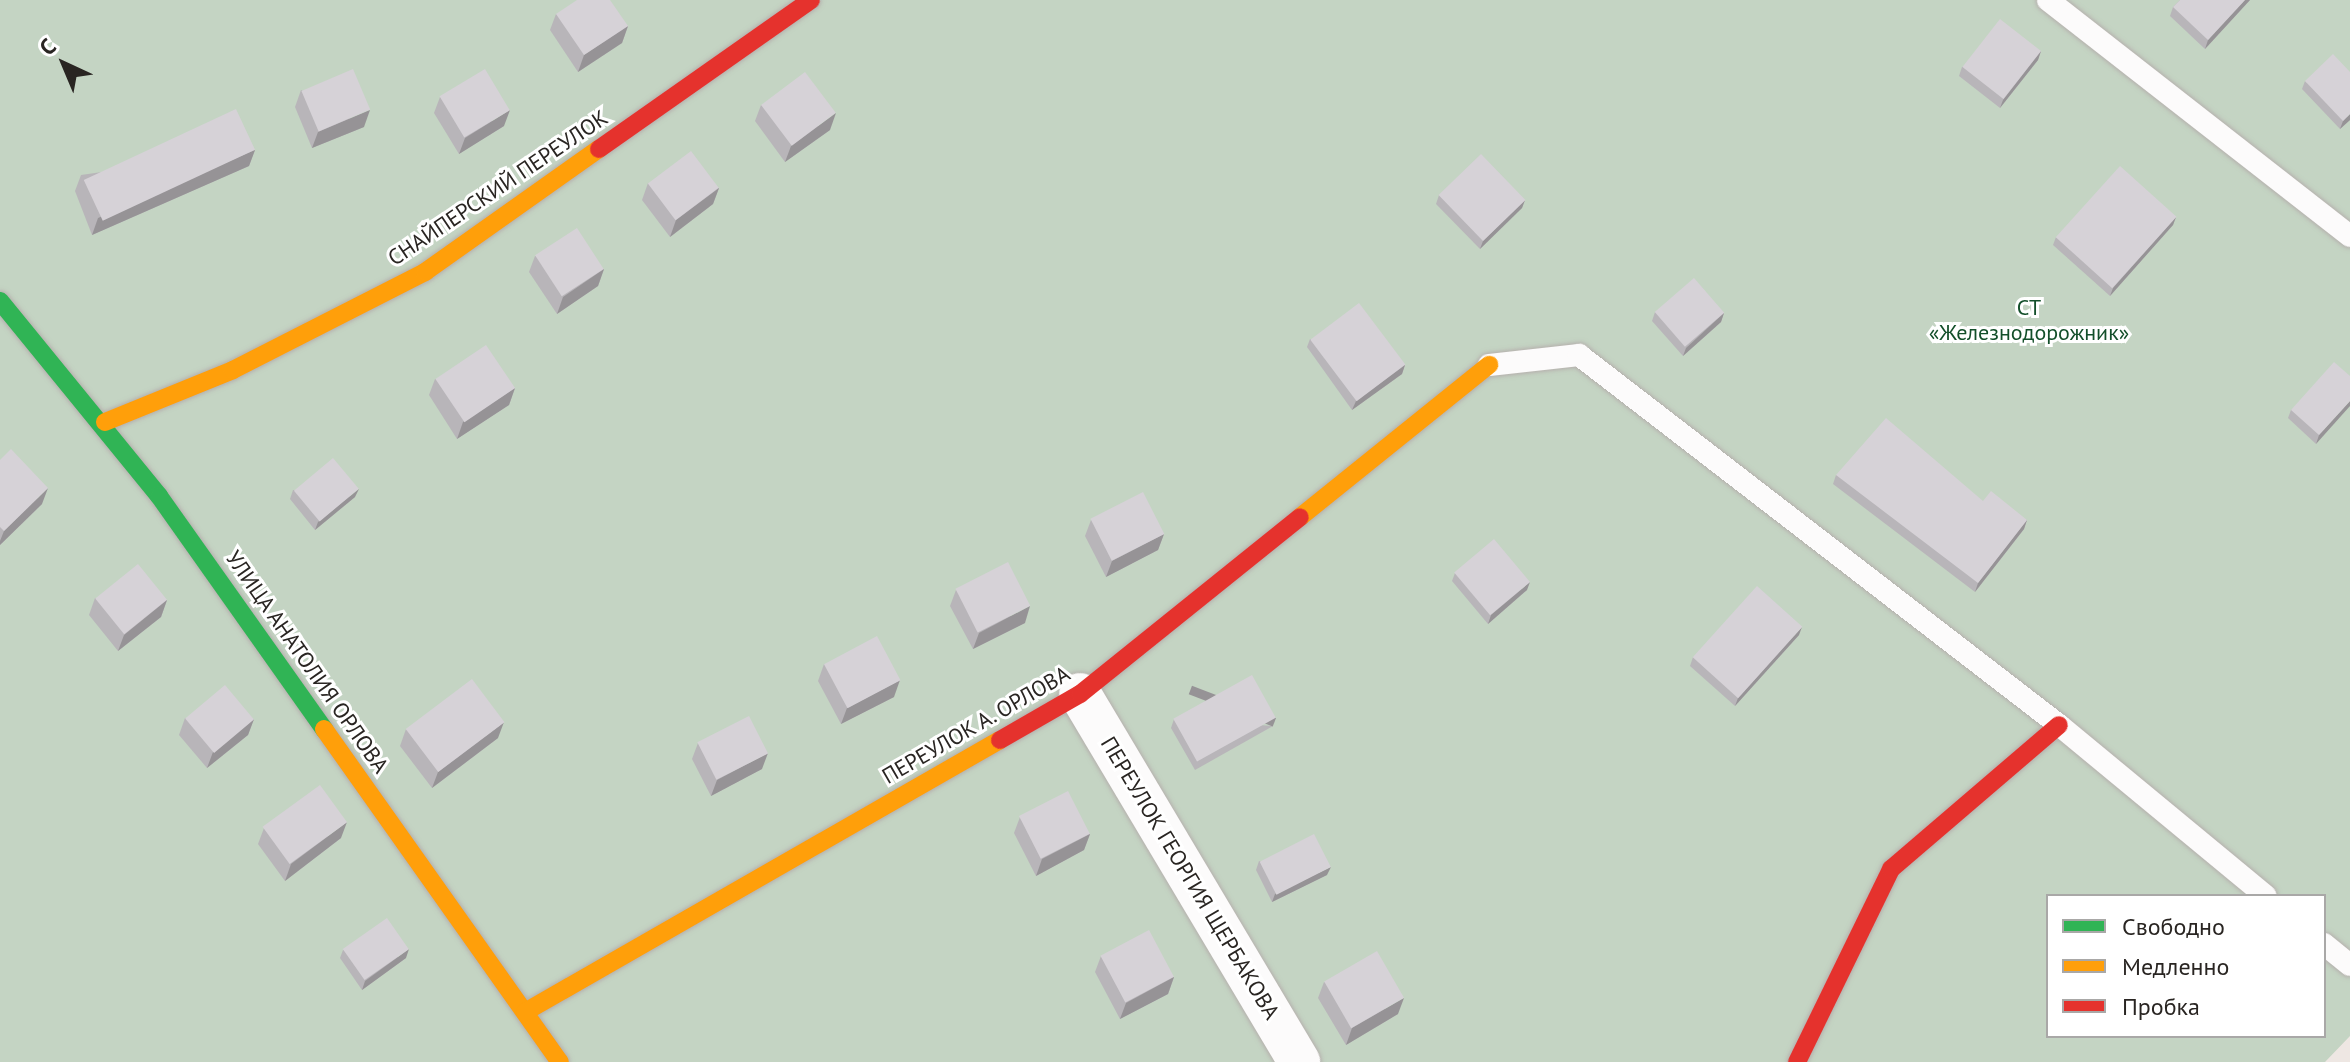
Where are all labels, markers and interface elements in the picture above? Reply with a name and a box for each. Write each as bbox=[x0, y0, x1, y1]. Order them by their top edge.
north arrow bbox=[24, 24, 104, 104]
text: С bbox=[33, 32, 61, 61]
street label: СНАЙПЕРСКИЙ ПЕРЕУЛОК bbox=[383, 105, 613, 271]
park label: СТ «Железнодорожник» bbox=[1929, 294, 2129, 346]
street label: УЛИЦА АНАТОЛИЯ ОРЛОВА bbox=[220, 545, 394, 779]
street label: ПЕРЕУЛОК А. ОРЛОВА bbox=[876, 660, 1076, 790]
street label: ПЕРЕУЛОК ГЕОРГИЯ ЩЕРБАКОВА bbox=[1095, 732, 1285, 1024]
legend bbox=[2046, 894, 2326, 1038]
text: Свободно bbox=[2122, 911, 2225, 942]
text: Медленно bbox=[2122, 951, 2229, 982]
text: Пробка bbox=[2122, 991, 2200, 1022]

